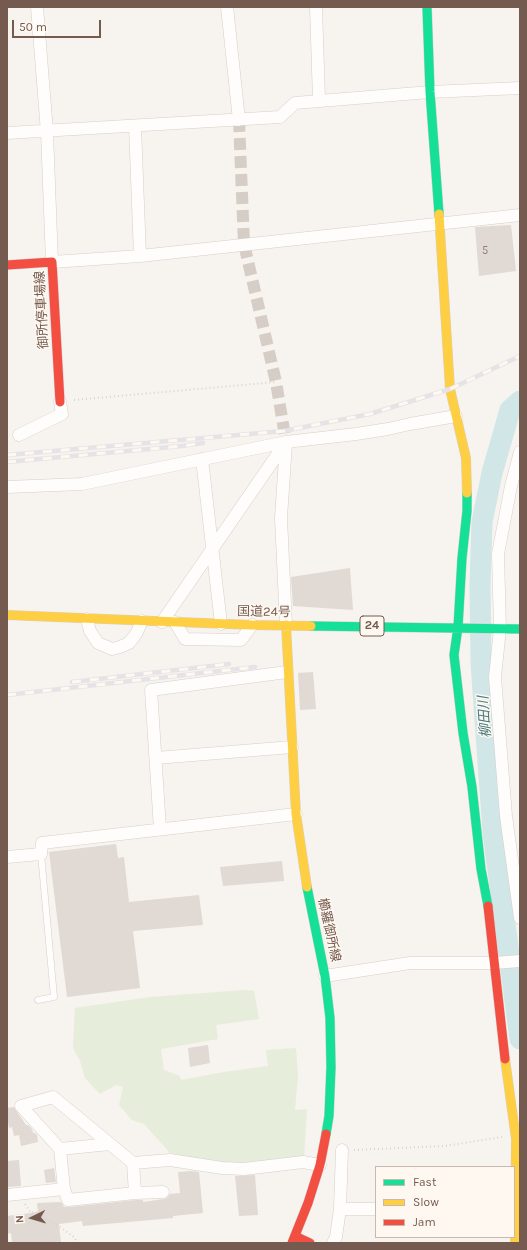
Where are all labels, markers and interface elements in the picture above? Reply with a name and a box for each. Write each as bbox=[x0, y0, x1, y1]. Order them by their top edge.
scale bar bbox=[14, 12, 103, 38]
text: 50 m bbox=[19, 20, 47, 34]
house number: 5 bbox=[482, 244, 488, 258]
street label: 御所停車場線 bbox=[32, 271, 52, 349]
street label: 国道24号 bbox=[237, 604, 291, 620]
road number: 24 bbox=[360, 616, 384, 636]
water label: 柳田川 bbox=[475, 695, 495, 739]
street label: 櫛羅御所線 bbox=[315, 897, 343, 963]
legend bbox=[375, 1166, 515, 1238]
text: Fast bbox=[413, 1175, 436, 1189]
text: Slow bbox=[413, 1195, 439, 1209]
north arrow bbox=[12, 1198, 52, 1238]
text: N bbox=[13, 1215, 26, 1224]
text: Jam bbox=[413, 1215, 436, 1229]

